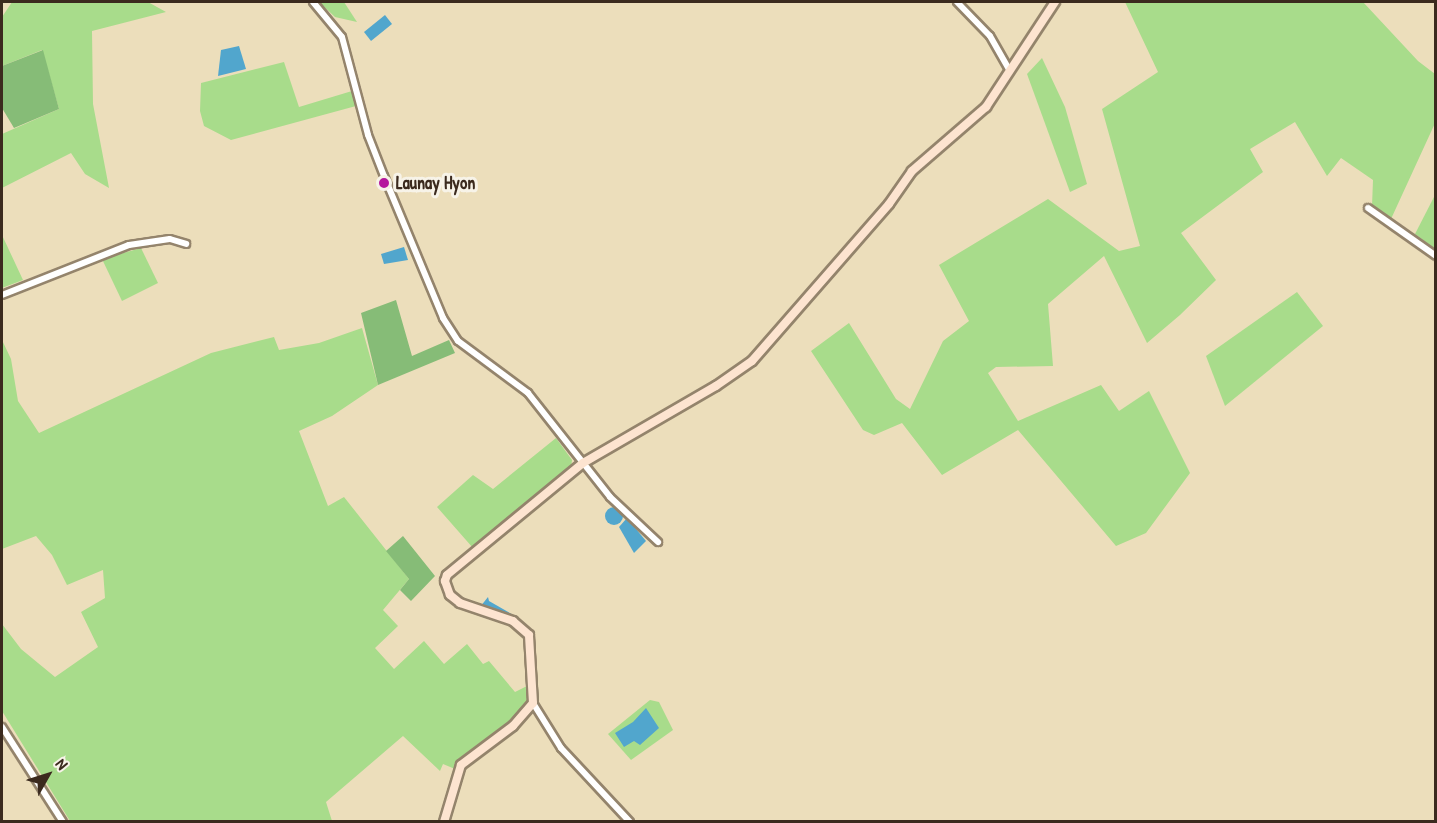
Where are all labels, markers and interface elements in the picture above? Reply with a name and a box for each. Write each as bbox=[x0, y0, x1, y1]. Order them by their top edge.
place label: Launay Hyon bbox=[396, 172, 475, 194]
marker: Launay Hyon bbox=[377, 176, 391, 190]
north arrow bbox=[18, 745, 78, 805]
text: N bbox=[51, 753, 73, 774]

